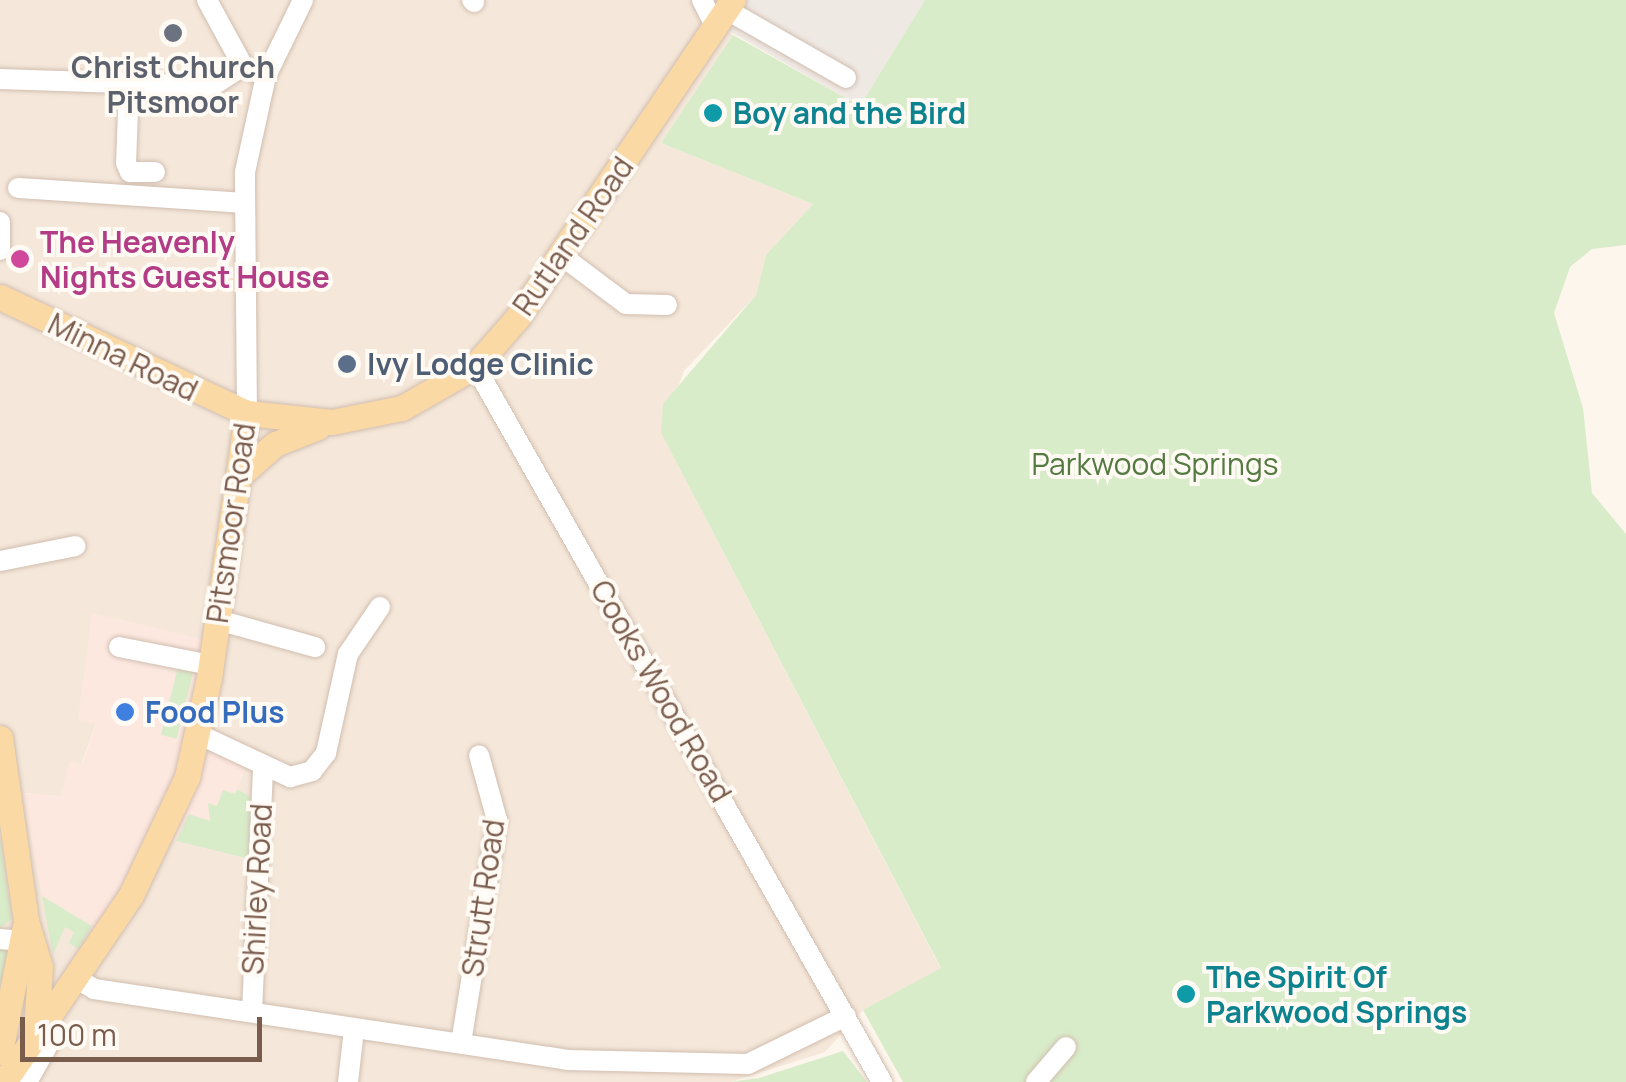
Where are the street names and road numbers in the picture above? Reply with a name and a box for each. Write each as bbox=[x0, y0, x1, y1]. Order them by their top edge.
street label: Rutland Road bbox=[505, 150, 641, 322]
street label: Minna Road bbox=[42, 305, 204, 409]
street label: Pitsmoor Road bbox=[199, 421, 263, 625]
street label: Cooks Wood Road bbox=[583, 574, 739, 808]
street label: Shirley Road bbox=[235, 803, 279, 975]
street label: Strutt Road bbox=[454, 817, 512, 979]

